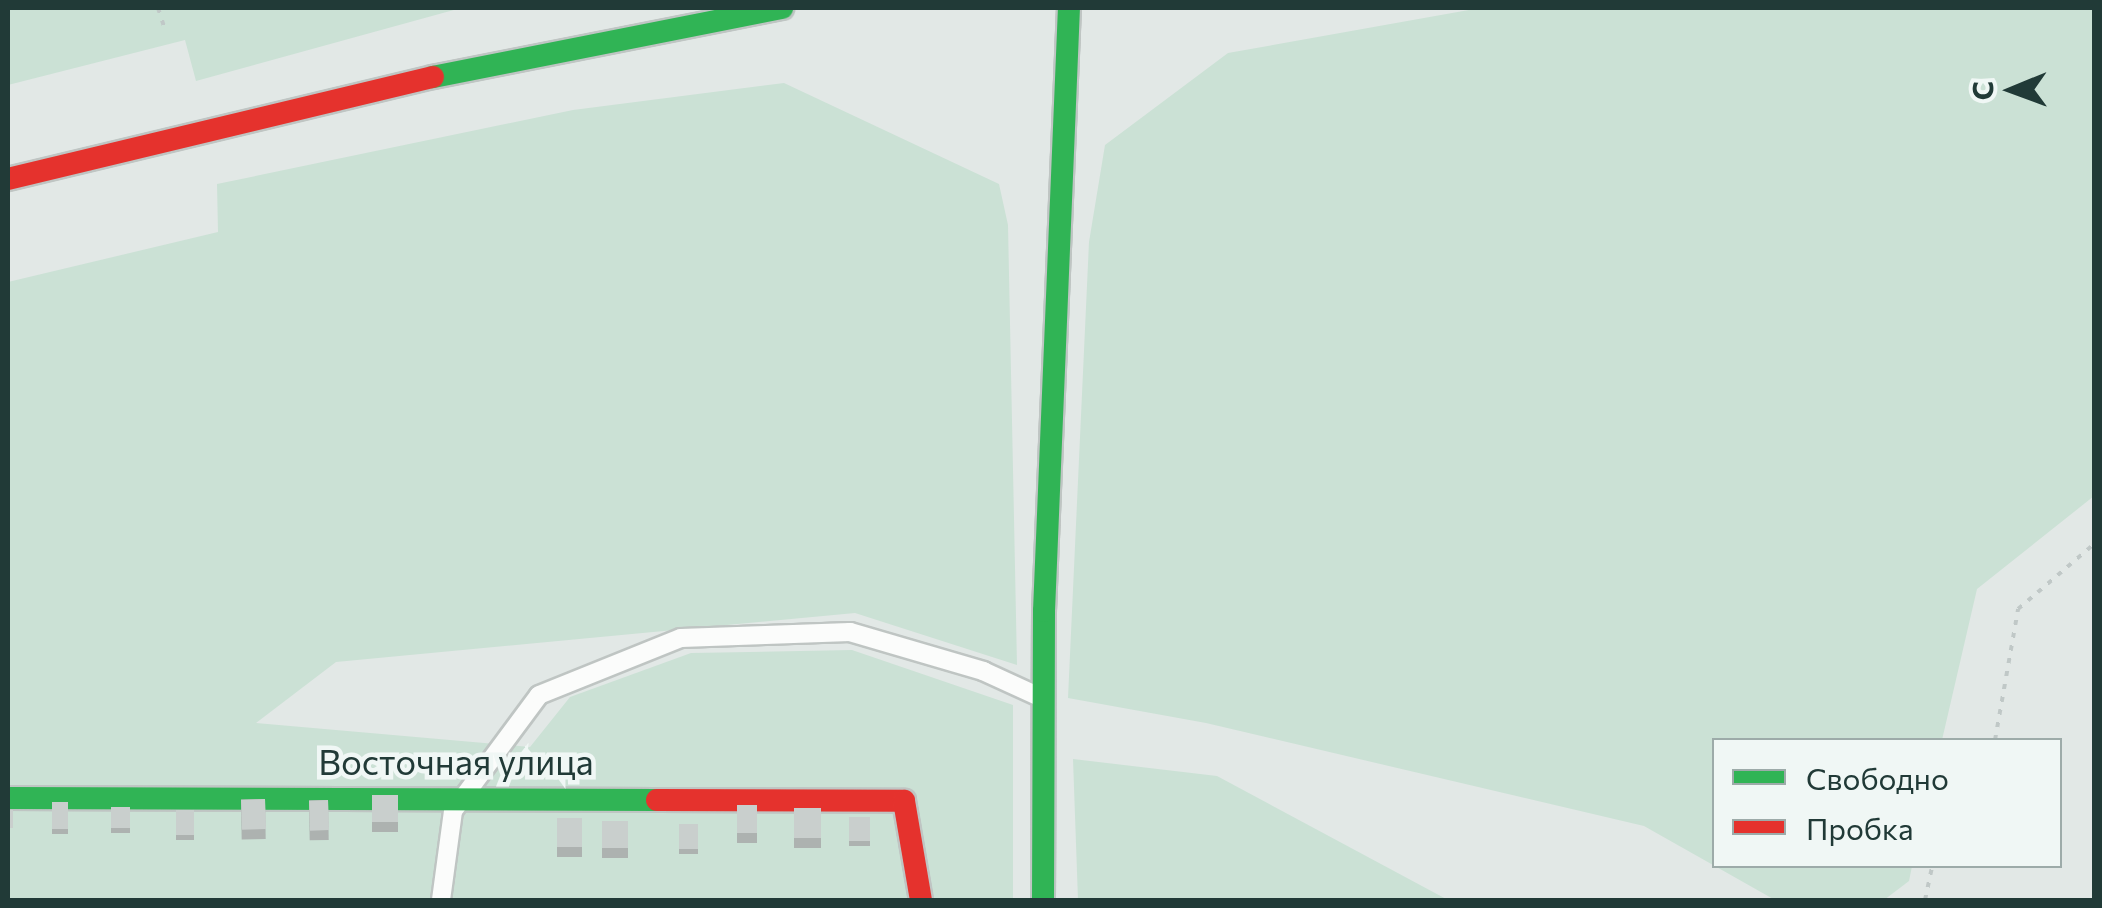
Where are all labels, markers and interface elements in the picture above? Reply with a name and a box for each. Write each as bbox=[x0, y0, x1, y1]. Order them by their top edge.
north arrow bbox=[1962, 40, 2062, 140]
text: С bbox=[1965, 81, 1999, 100]
legend bbox=[1712, 738, 2062, 868]
street label: Восточная улица bbox=[318, 740, 594, 782]
text: Свободно bbox=[1806, 759, 1949, 796]
text: Пробка bbox=[1806, 809, 1914, 846]

